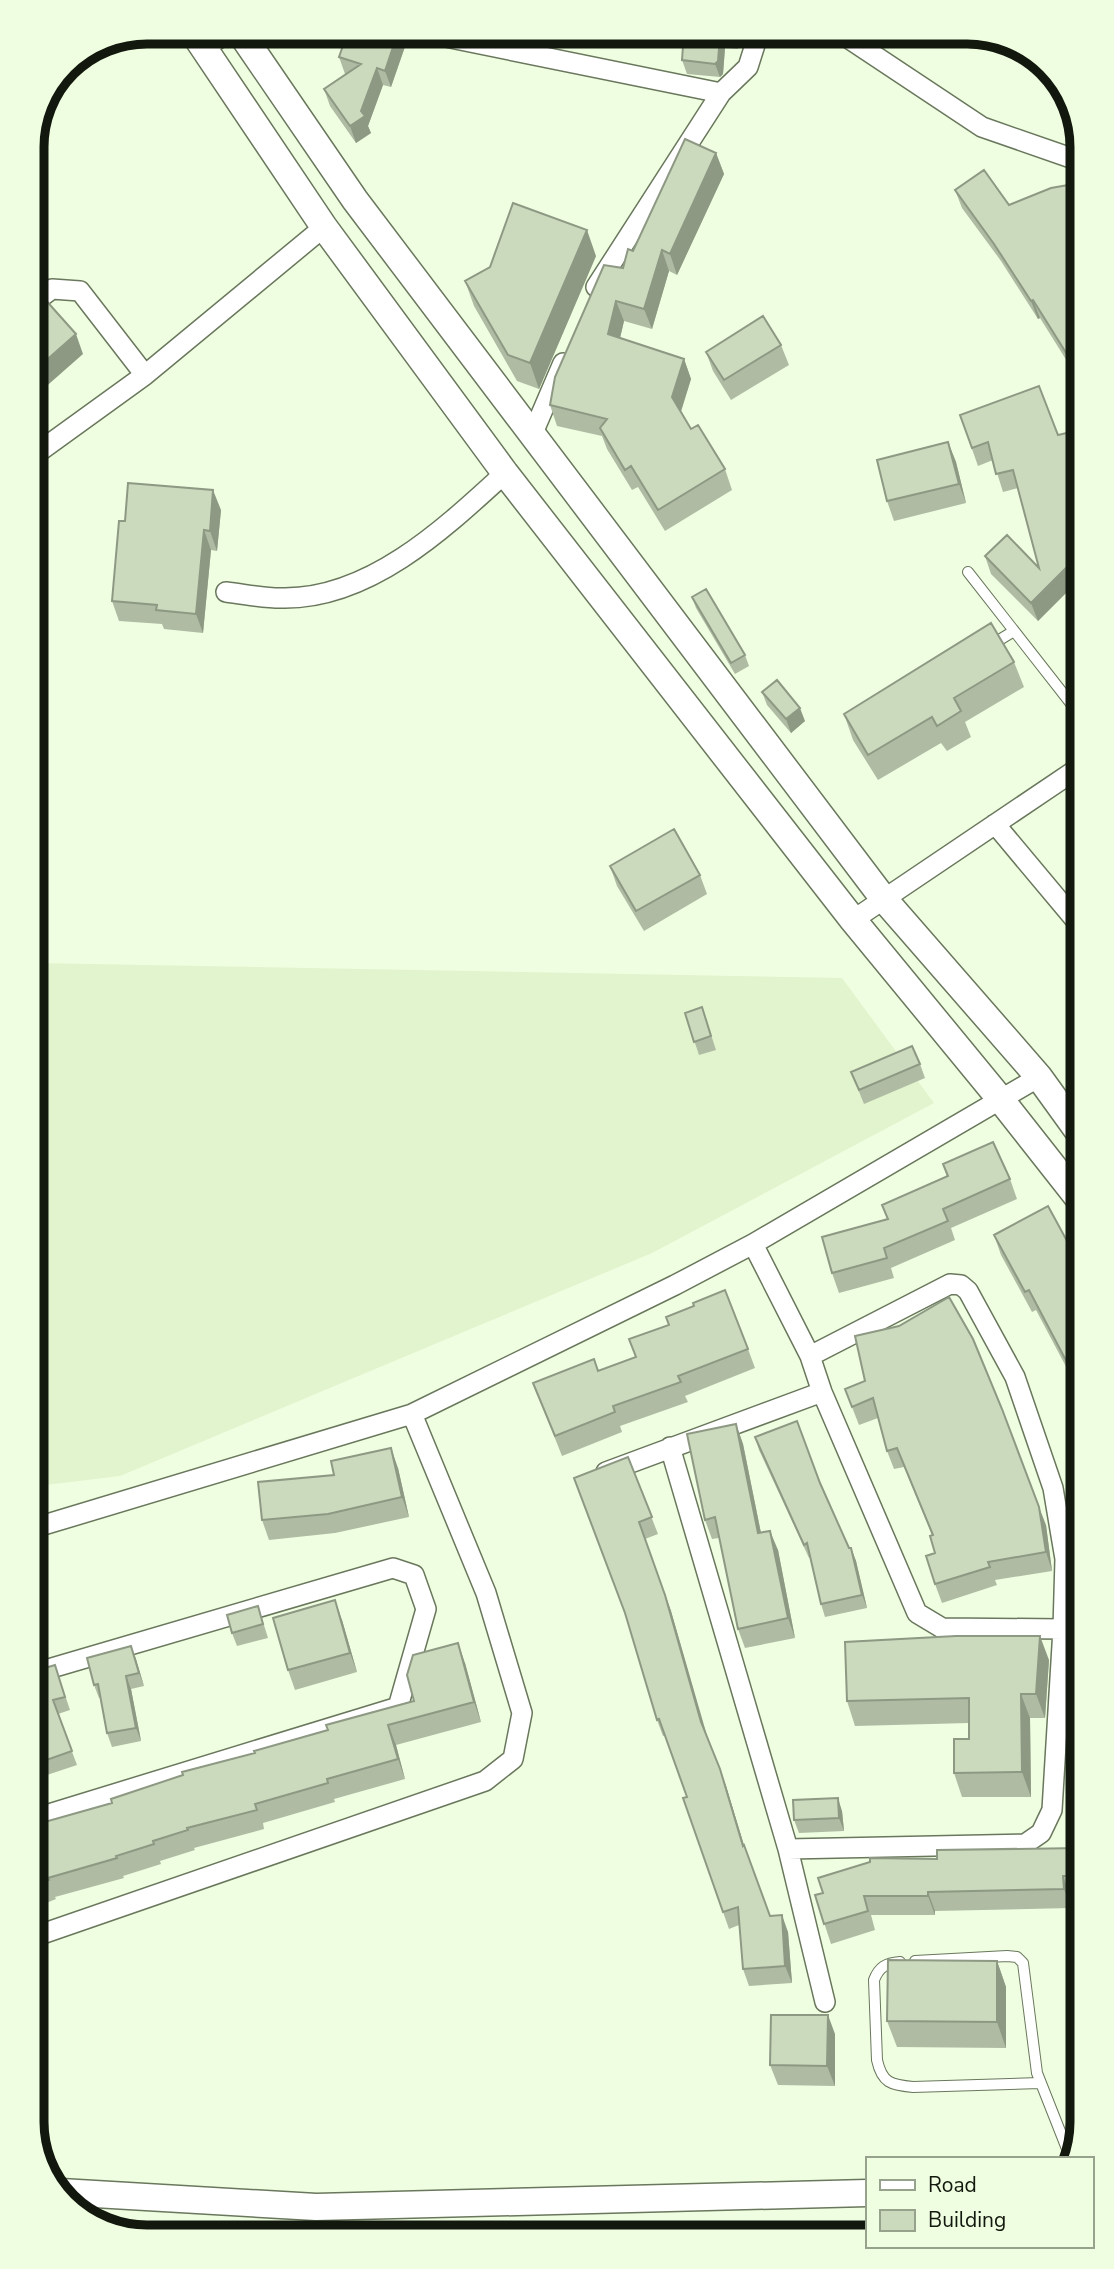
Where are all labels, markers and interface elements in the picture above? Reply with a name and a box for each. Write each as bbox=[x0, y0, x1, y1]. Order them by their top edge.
legend bbox=[866, 2157, 1093, 2248]
text: Road bbox=[928, 2171, 977, 2199]
text: Building bbox=[928, 2206, 1006, 2234]

